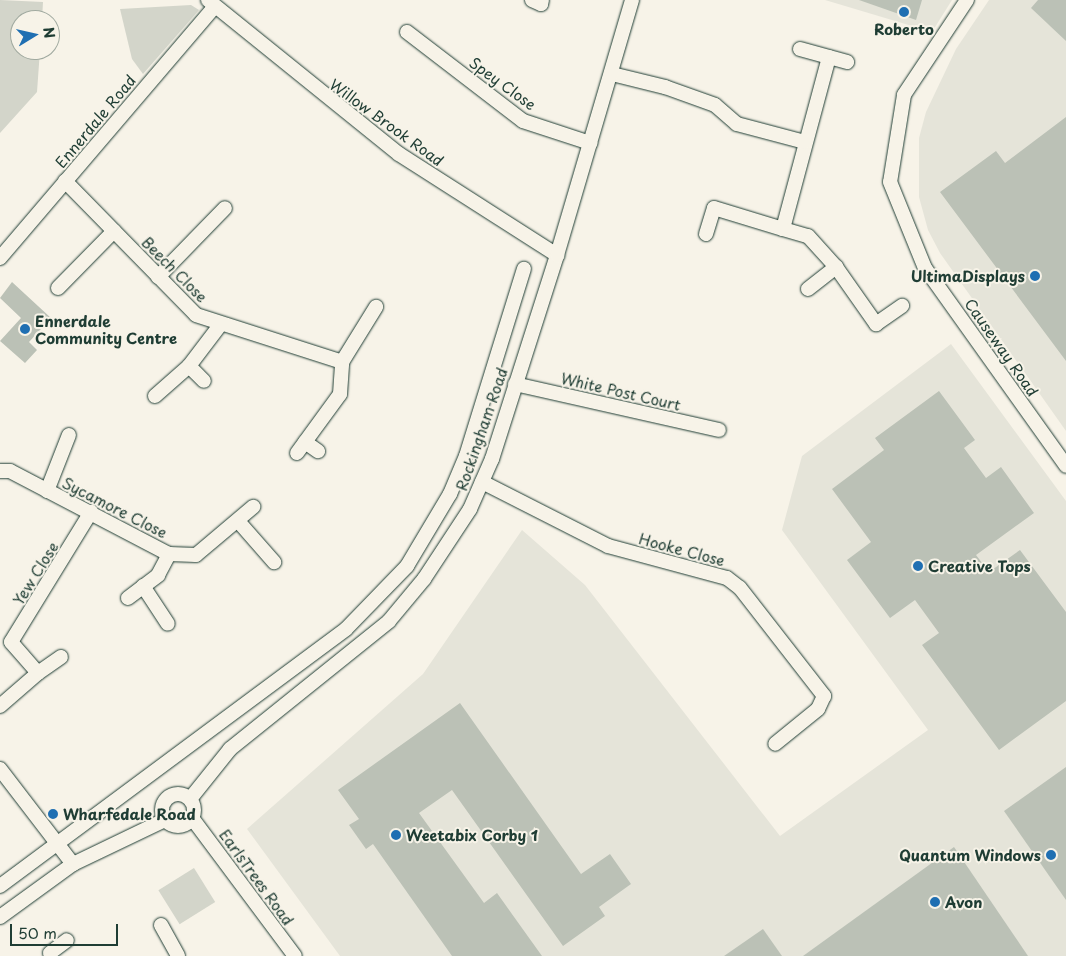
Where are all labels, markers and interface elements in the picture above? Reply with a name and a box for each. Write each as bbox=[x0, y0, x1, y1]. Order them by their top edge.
marker: Roberto bbox=[898, 6, 910, 18]
north arrow bbox=[10, 10, 60, 60]
place label: Roberto bbox=[874, 20, 934, 38]
text: N bbox=[38, 26, 61, 40]
street label: Spey Close bbox=[466, 53, 540, 113]
street label: Ennerdale Road bbox=[51, 71, 139, 171]
street label: Willow Brook Road bbox=[326, 74, 448, 170]
street label: Beech Close bbox=[138, 232, 212, 306]
place label: UltimaDisplays bbox=[911, 267, 1025, 285]
marker: UltimaDisplays bbox=[1029, 270, 1041, 282]
street label: Causeway Road bbox=[962, 295, 1042, 399]
place label: Ennerdale Community Centre bbox=[35, 311, 179, 346]
marker: Ennerdale Community Centre bbox=[19, 323, 31, 335]
street label: Rockingham Road bbox=[452, 365, 510, 493]
street label: White Post Court bbox=[559, 368, 683, 414]
street label: Sycamore Close bbox=[60, 473, 170, 541]
street label: Hooke Close bbox=[637, 529, 727, 569]
street label: Yew Close bbox=[9, 538, 61, 608]
place label: Creative Tops bbox=[928, 557, 1031, 575]
marker: Creative Tops bbox=[912, 560, 924, 572]
place label: Wharfedale Road bbox=[63, 805, 196, 823]
marker: Wharfedale Road bbox=[47, 808, 59, 820]
street label: EarlsTrees Road bbox=[216, 825, 298, 929]
place label: Weetabix Corby 1 bbox=[406, 826, 539, 844]
marker: Weetabix Corby 1 bbox=[390, 829, 402, 841]
place label: Quantum Windows bbox=[898, 846, 1041, 864]
marker: Quantum Windows bbox=[1045, 849, 1057, 861]
place label: Avon bbox=[945, 893, 982, 911]
marker: Avon bbox=[929, 896, 941, 908]
scale bar bbox=[12, 914, 120, 946]
text: 50 m bbox=[18, 921, 57, 944]

